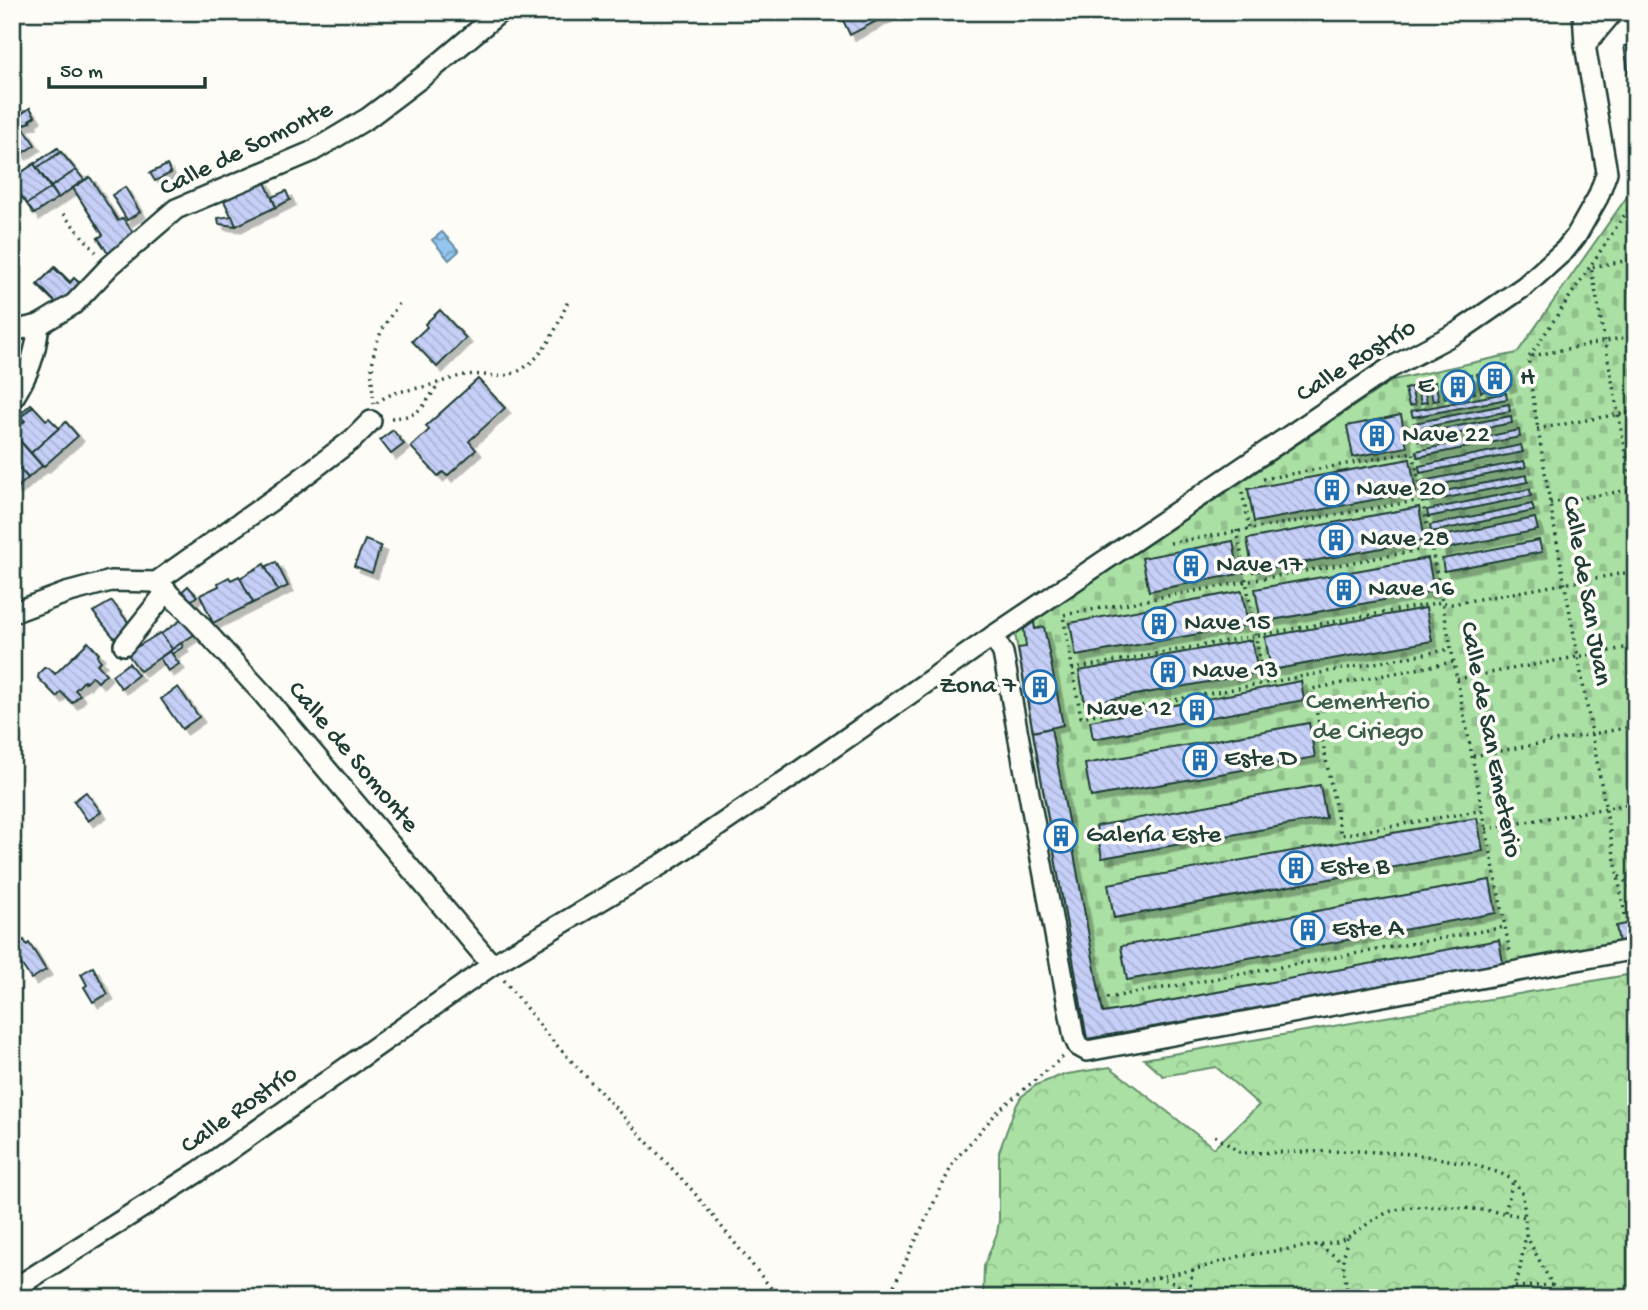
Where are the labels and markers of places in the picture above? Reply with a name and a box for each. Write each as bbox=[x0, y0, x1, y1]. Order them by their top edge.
building icon: H bbox=[1476, 360, 1514, 398]
place label: H bbox=[1520, 364, 1535, 395]
building icon: E bbox=[1439, 368, 1477, 406]
place label: E bbox=[1418, 372, 1435, 403]
building icon: Nave 22 bbox=[1358, 417, 1396, 455]
place label: Nave 22 bbox=[1402, 421, 1490, 452]
building icon: Nave 20 bbox=[1313, 471, 1351, 509]
place label: Nave 20 bbox=[1356, 475, 1446, 506]
building icon: Nave 28 bbox=[1317, 521, 1355, 559]
place label: Nave 28 bbox=[1360, 525, 1449, 556]
building icon: Nave 17 bbox=[1172, 547, 1210, 585]
place label: Nave 17 bbox=[1216, 551, 1304, 582]
building icon: Nave 16 bbox=[1325, 571, 1363, 609]
place label: Nave 16 bbox=[1368, 575, 1455, 606]
building icon: Nave 15 bbox=[1140, 605, 1178, 643]
place label: Nave 15 bbox=[1184, 609, 1271, 640]
building icon: Nave 13 bbox=[1149, 653, 1187, 691]
place label: Nave 13 bbox=[1192, 657, 1278, 688]
building icon: Zona 7 bbox=[1021, 668, 1059, 706]
place label: Zona 7 bbox=[939, 672, 1017, 703]
building icon: Nave 12 bbox=[1178, 691, 1216, 729]
place label: Nave 12 bbox=[1086, 695, 1172, 726]
building icon: Este D bbox=[1181, 741, 1219, 779]
place label: Este D bbox=[1224, 745, 1297, 776]
building icon: Galería Este bbox=[1042, 817, 1080, 855]
place label: Galería Este bbox=[1086, 821, 1222, 852]
building icon: Este B bbox=[1277, 849, 1315, 887]
place label: Este B bbox=[1320, 853, 1390, 884]
building icon: Este A bbox=[1289, 911, 1327, 949]
place label: Este A bbox=[1332, 915, 1405, 946]

